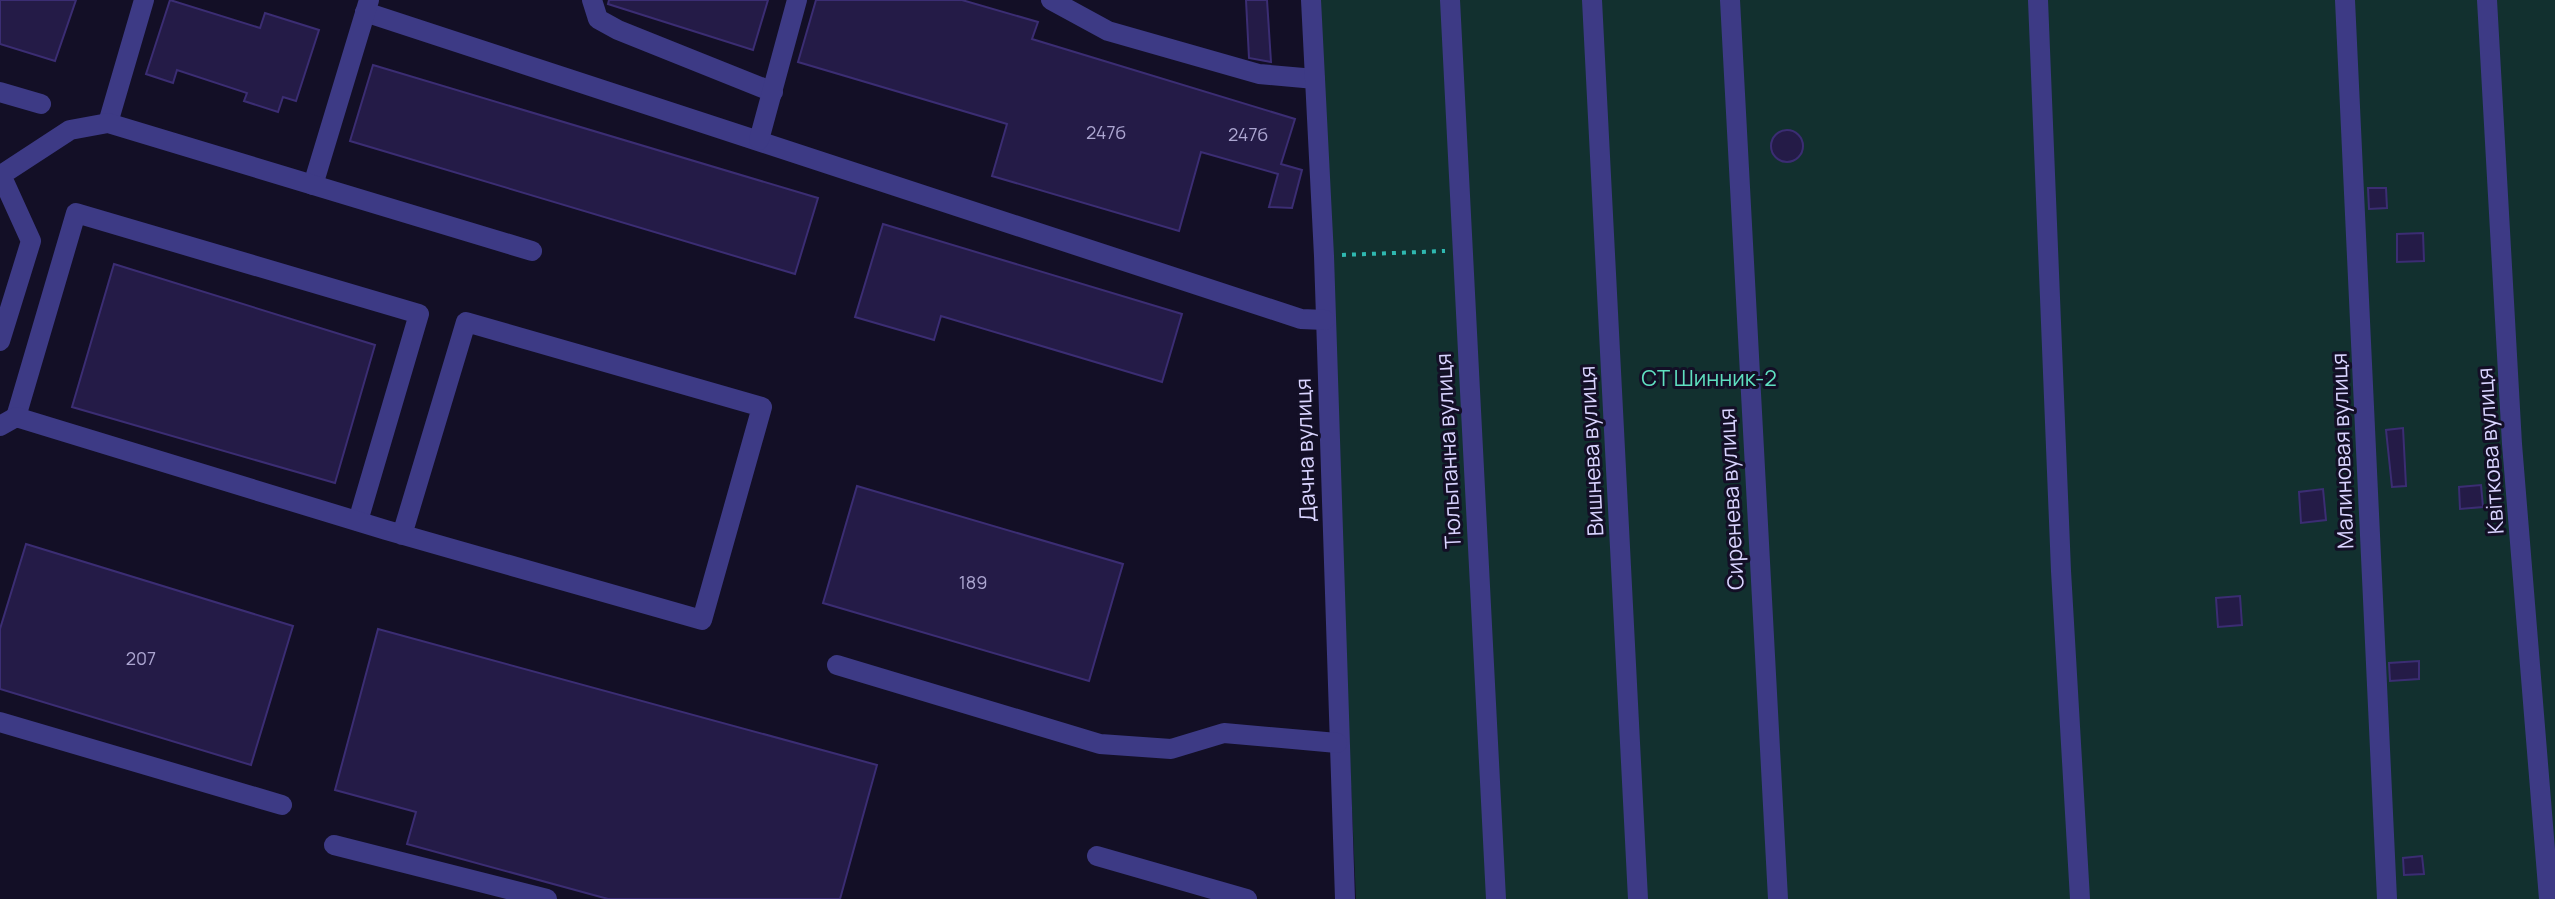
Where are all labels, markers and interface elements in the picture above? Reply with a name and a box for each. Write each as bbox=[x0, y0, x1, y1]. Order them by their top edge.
house number: 247б bbox=[1086, 120, 1126, 144]
house number: 247б bbox=[1228, 122, 1268, 146]
street label: Тюльпанна вулиця bbox=[1428, 352, 1468, 550]
street label: Малиновая вулиця bbox=[2324, 352, 2360, 550]
park label: СТ Шинник-2 bbox=[1641, 363, 1777, 393]
street label: Вишнева вулиця bbox=[1572, 365, 1610, 537]
street label: Квіткова вулиця bbox=[2469, 367, 2511, 535]
street label: Дачна вулиця bbox=[1287, 378, 1323, 522]
street label: Сиренева вулиця bbox=[1711, 407, 1751, 591]
house number: 189 bbox=[959, 570, 987, 594]
house number: 207 bbox=[126, 646, 156, 670]

